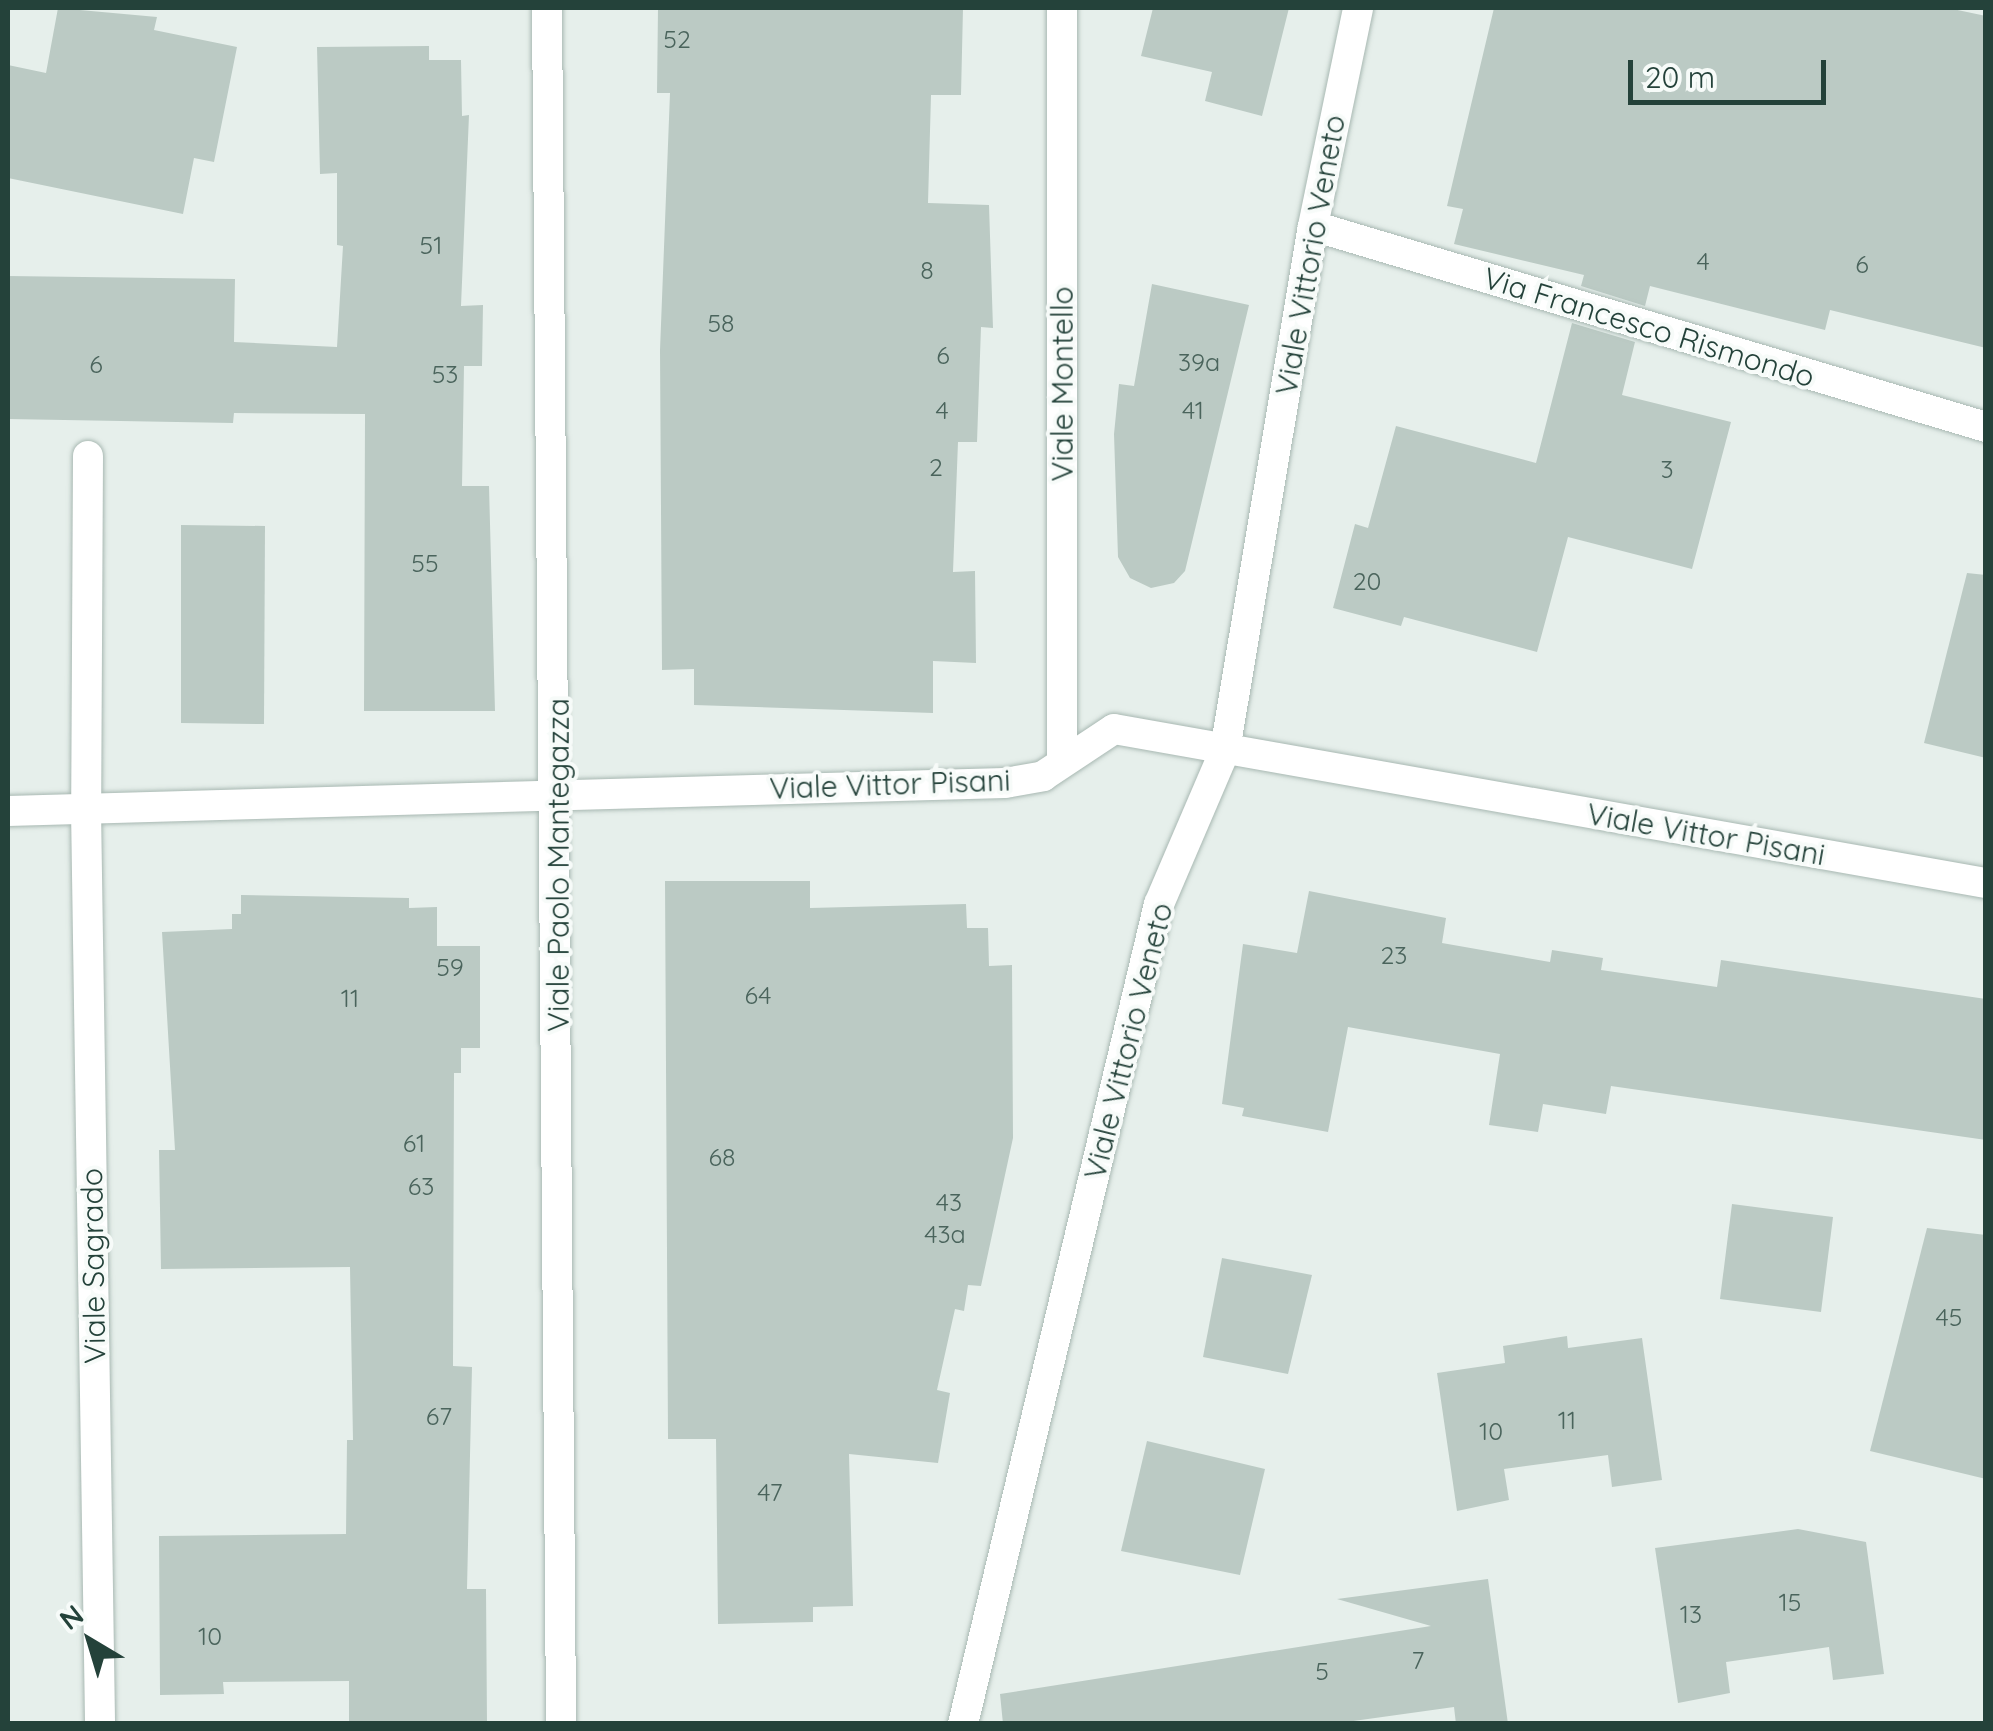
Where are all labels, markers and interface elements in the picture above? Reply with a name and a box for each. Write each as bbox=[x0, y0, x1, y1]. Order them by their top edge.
house number: 52 bbox=[663, 24, 691, 54]
scale bar bbox=[1633, 40, 1830, 102]
text: 20 m bbox=[1645, 58, 1715, 96]
street label: Viale Vittorio Veneto bbox=[1268, 112, 1352, 398]
house number: 51 bbox=[420, 230, 442, 260]
house number: 4 bbox=[1696, 246, 1710, 276]
house number: 6 bbox=[1855, 249, 1869, 279]
house number: 8 bbox=[920, 255, 934, 285]
street label: Via Francesco Rismondo bbox=[1479, 259, 1819, 395]
street label: Viale Montello bbox=[1044, 286, 1080, 482]
house number: 58 bbox=[707, 308, 735, 338]
house number: 6 bbox=[936, 340, 950, 370]
house number: 39a bbox=[1178, 347, 1220, 377]
house number: 6 bbox=[89, 349, 103, 379]
house number: 53 bbox=[432, 359, 458, 389]
house number: 4 bbox=[935, 395, 949, 425]
house number: 41 bbox=[1182, 395, 1204, 425]
house number: 2 bbox=[929, 452, 943, 482]
house number: 3 bbox=[1660, 454, 1674, 484]
house number: 55 bbox=[411, 548, 439, 578]
house number: 20 bbox=[1353, 566, 1381, 596]
street label: Viale Paolo Mantegazza bbox=[540, 698, 576, 1032]
street label: Viale Vittor Pisani bbox=[769, 762, 1011, 806]
street label: Viale Vittor Pisani bbox=[1584, 795, 1828, 873]
street label: Viale Vittorio Veneto bbox=[1076, 899, 1180, 1183]
house number: 23 bbox=[1381, 940, 1407, 970]
house number: 59 bbox=[436, 952, 464, 982]
house number: 64 bbox=[745, 980, 771, 1010]
house number: 11 bbox=[341, 983, 359, 1013]
house number: 61 bbox=[403, 1128, 425, 1158]
house number: 68 bbox=[709, 1142, 735, 1172]
street label: Viale Sagrado bbox=[73, 1168, 113, 1364]
house number: 63 bbox=[408, 1171, 434, 1201]
house number: 43 bbox=[936, 1187, 962, 1217]
house number: 43a bbox=[924, 1219, 966, 1249]
house number: 45 bbox=[1936, 1302, 1962, 1332]
house number: 67 bbox=[426, 1401, 452, 1431]
house number: 11 bbox=[1558, 1405, 1576, 1435]
house number: 10 bbox=[1479, 1416, 1503, 1446]
house number: 47 bbox=[757, 1477, 783, 1507]
house number: 15 bbox=[1779, 1587, 1801, 1617]
north arrow bbox=[40, 1591, 140, 1691]
text: N bbox=[52, 1597, 90, 1637]
house number: 13 bbox=[1680, 1599, 1702, 1629]
house number: 10 bbox=[198, 1621, 222, 1651]
house number: 7 bbox=[1412, 1645, 1424, 1675]
house number: 5 bbox=[1315, 1656, 1329, 1686]

